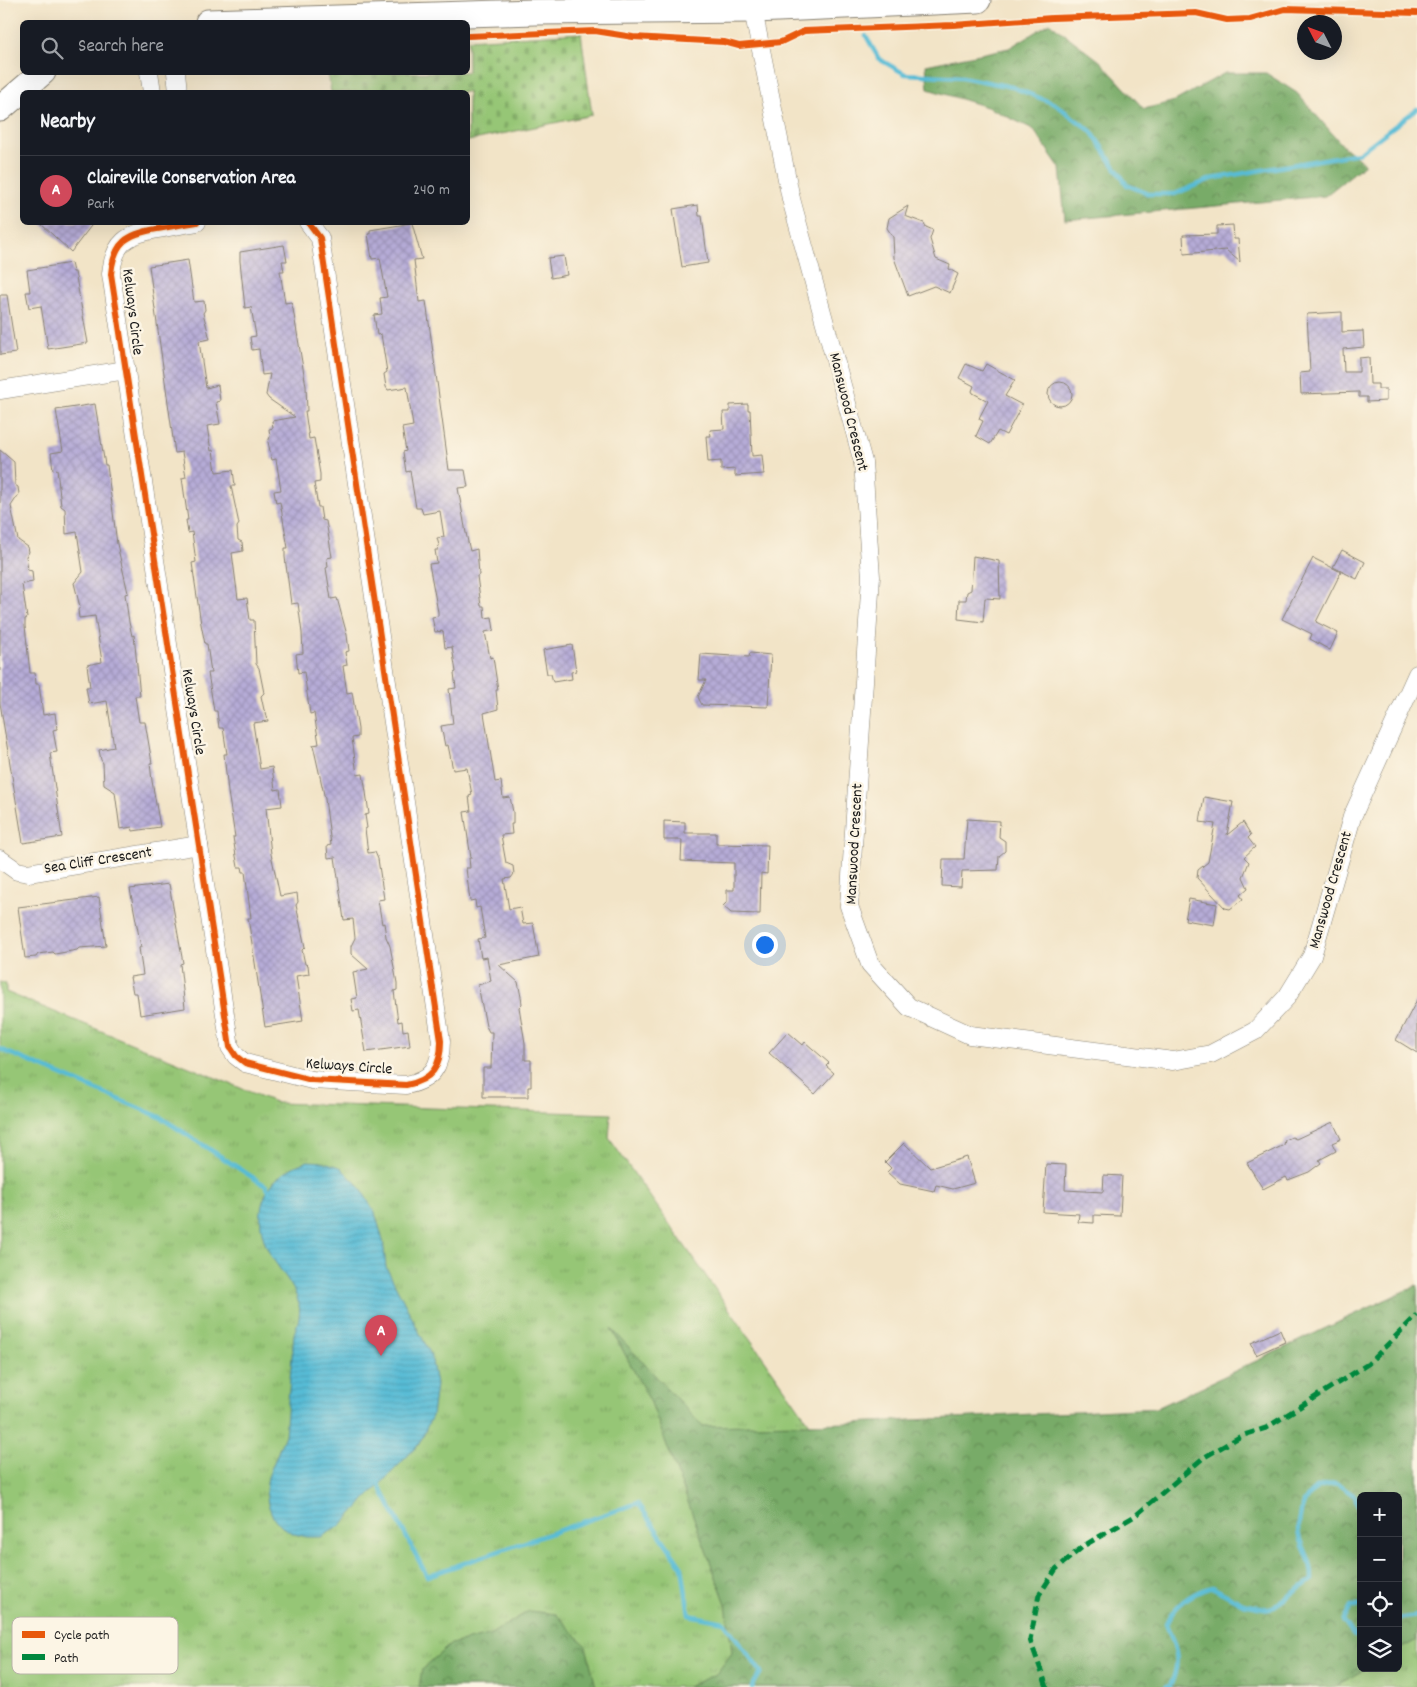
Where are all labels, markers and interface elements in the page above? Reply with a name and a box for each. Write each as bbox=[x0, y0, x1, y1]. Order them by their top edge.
north arrow bbox=[1297, 15, 1342, 60]
search box bbox=[20, 20, 470, 75]
icon: search bbox=[38, 34, 66, 62]
text: Search here bbox=[78, 34, 164, 61]
text: Nearby bbox=[40, 108, 95, 138]
text: Claireville Conservation Area bbox=[87, 166, 296, 193]
text: A bbox=[52, 179, 60, 202]
text: 240 m bbox=[413, 179, 450, 202]
text: Park bbox=[87, 193, 114, 216]
street label: Kelways Circle bbox=[115, 267, 149, 357]
street label: Manswood Crescent bbox=[822, 350, 874, 474]
street label: Kelways Circle bbox=[175, 667, 211, 757]
street label: Manswood Crescent bbox=[840, 783, 870, 905]
street label: Manswood Crescent bbox=[1303, 829, 1359, 951]
street label: Sea Cliff Crescent bbox=[42, 841, 154, 881]
your location bbox=[752, 932, 778, 958]
street label: Kelways Circle bbox=[305, 1052, 393, 1082]
pin: A bbox=[365, 1315, 397, 1356]
map controls bbox=[1357, 1492, 1402, 1672]
button: + bbox=[1357, 1492, 1402, 1537]
button: − bbox=[1357, 1537, 1402, 1582]
button: locate bbox=[1357, 1582, 1402, 1627]
legend bbox=[12, 1617, 178, 1674]
text: Cycle path bbox=[54, 1626, 110, 1646]
button: layers bbox=[1357, 1627, 1402, 1672]
text: Path bbox=[54, 1649, 79, 1669]

